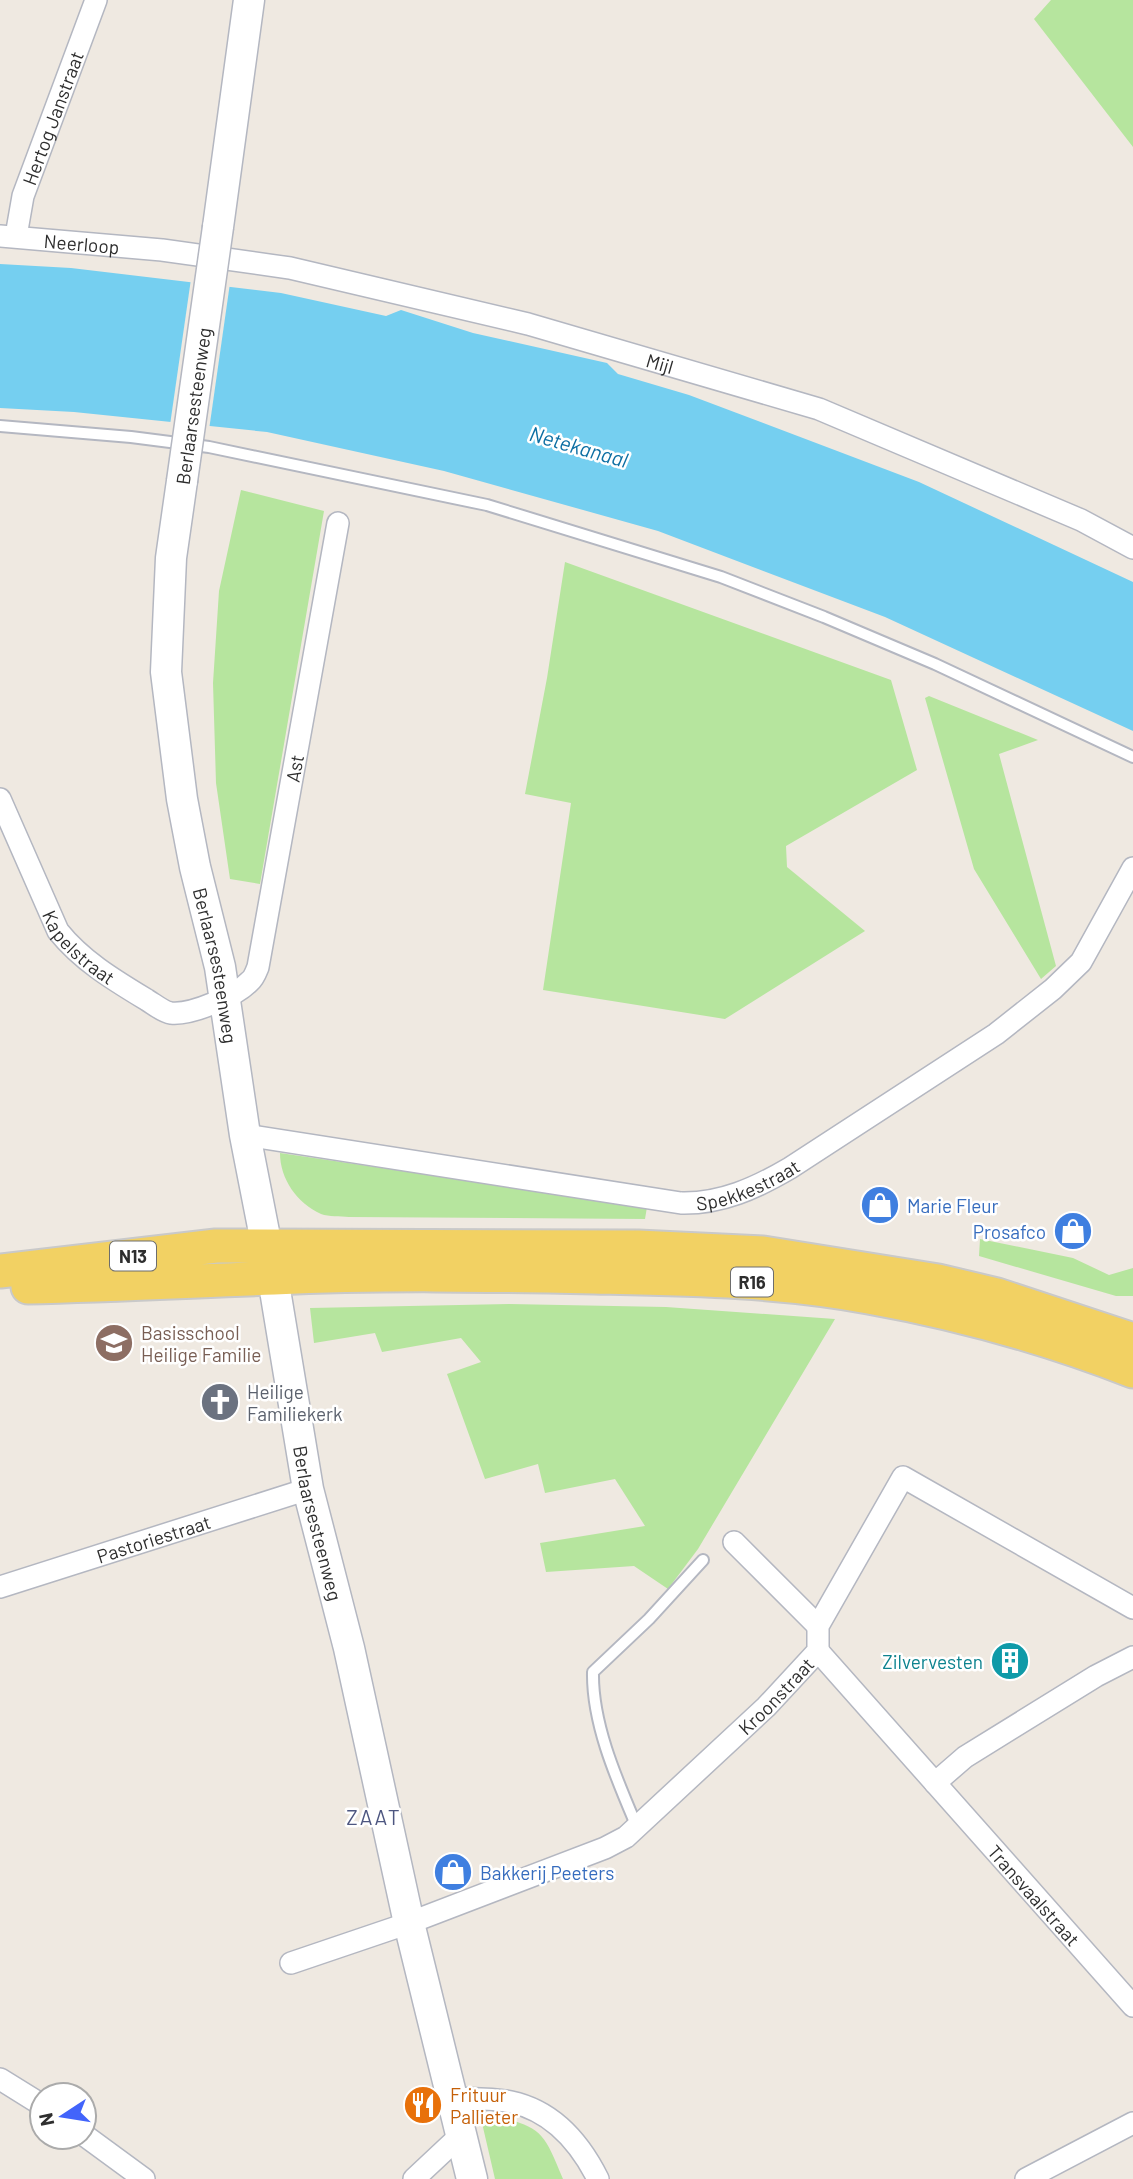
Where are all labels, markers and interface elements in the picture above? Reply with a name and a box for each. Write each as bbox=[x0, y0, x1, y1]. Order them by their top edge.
street label: Hertog Janstraat bbox=[17, 48, 87, 188]
street label: Neerloop bbox=[43, 228, 120, 258]
street label: Berlaarsesteenweg bbox=[171, 326, 215, 486]
street label: Mijl bbox=[644, 348, 677, 377]
water label: Netekanaal bbox=[527, 420, 631, 472]
street label: Ast bbox=[280, 753, 308, 784]
street label: Berlaarsesteenweg bbox=[189, 885, 243, 1045]
street label: Kapelstraat bbox=[39, 906, 120, 989]
street label: Spekkestraat bbox=[695, 1154, 803, 1214]
shop icon: Marie Fleur bbox=[859, 1184, 901, 1226]
place label: Marie Fleur bbox=[907, 1194, 998, 1217]
shop icon: Prosafco bbox=[1052, 1210, 1094, 1252]
place label: Prosafco bbox=[973, 1220, 1046, 1243]
road number: N13 bbox=[110, 1241, 156, 1270]
road number: R16 bbox=[731, 1268, 773, 1296]
place label: Basisschool Heilige Familie bbox=[141, 1321, 262, 1366]
school or university icon: Basisschool Heilige Familie bbox=[93, 1322, 135, 1364]
place label: Heilige Familiekerk bbox=[247, 1380, 343, 1425]
church icon: Heilige Familiekerk bbox=[199, 1381, 241, 1423]
street label: Berlaarsesteenweg bbox=[289, 1444, 348, 1603]
street label: Pastoriestraat bbox=[94, 1509, 213, 1567]
building icon: Zilvervesten bbox=[989, 1640, 1031, 1682]
place label: Zilvervesten bbox=[882, 1650, 983, 1673]
street label: Kroonstraat bbox=[733, 1652, 818, 1739]
district label: ZAAT bbox=[346, 1804, 402, 1829]
street label: Transvaalstraat bbox=[984, 1840, 1085, 1950]
shop icon: Bakkerij Peeters bbox=[432, 1851, 474, 1893]
place label: Bakkerij Peeters bbox=[480, 1861, 614, 1884]
north arrow bbox=[28, 2081, 98, 2151]
place label: Frituur Pallieter bbox=[450, 2083, 518, 2128]
restaurant icon: Frituur Pallieter bbox=[402, 2084, 444, 2126]
text: N bbox=[33, 2111, 58, 2128]

